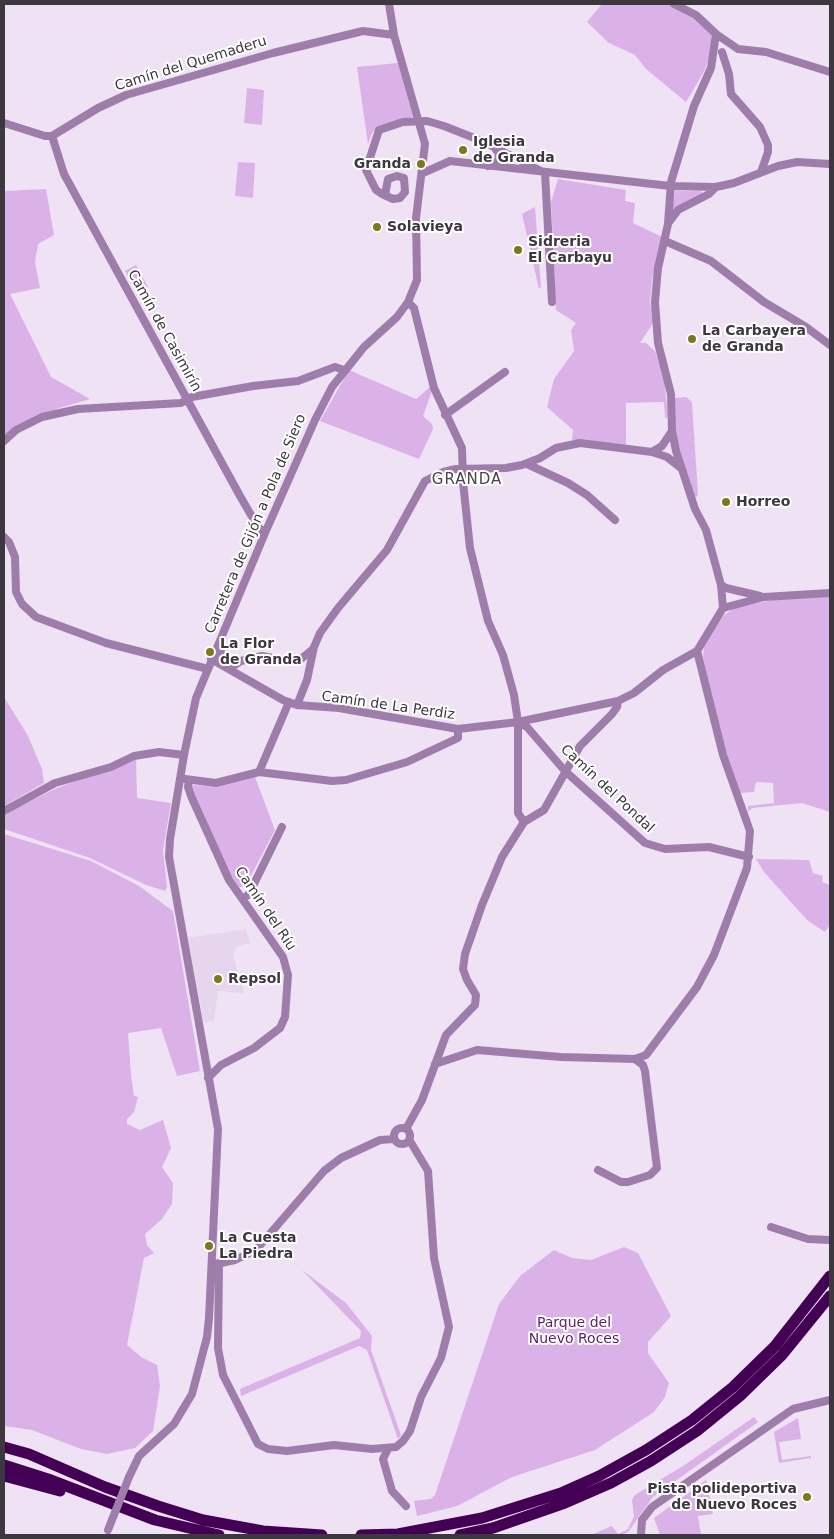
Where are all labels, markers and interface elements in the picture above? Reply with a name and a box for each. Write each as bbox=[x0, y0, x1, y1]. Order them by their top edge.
street label: Camín del Quemaderu bbox=[113, 33, 269, 95]
place label: Iglesia de Granda bbox=[473, 134, 555, 166]
marker: Iglesia de Granda bbox=[457, 144, 469, 156]
place label: Granda bbox=[354, 156, 411, 172]
marker: Granda bbox=[415, 158, 427, 170]
place label: Solavieya bbox=[387, 219, 463, 235]
marker: Solavieya bbox=[371, 221, 383, 233]
place label: Sidreria El Carbayu bbox=[528, 234, 612, 266]
marker: Sidreria El Carbayu bbox=[512, 244, 524, 256]
street label: Camín de Casimirín bbox=[124, 267, 204, 395]
place label: La Carbayera de Granda bbox=[702, 323, 806, 356]
marker: La Carbayera de Granda bbox=[686, 333, 698, 345]
street label: Carretera de Gijón a Pola de Siero bbox=[202, 412, 310, 636]
district label: GRANDA bbox=[431, 471, 503, 489]
place label: Horreo bbox=[736, 494, 790, 510]
marker: Horreo bbox=[720, 496, 732, 508]
place label: La Flor de Granda bbox=[220, 636, 302, 669]
marker: La Flor de Granda bbox=[204, 646, 216, 658]
street label: Camín de La Perdiz bbox=[320, 688, 456, 724]
street label: Camín del Pondal bbox=[557, 741, 657, 837]
street label: Camín del Ríu bbox=[231, 864, 299, 954]
place label: Repsol bbox=[228, 971, 281, 987]
marker: Repsol bbox=[212, 973, 224, 985]
place label: La Cuesta La Piedra bbox=[219, 1230, 296, 1262]
marker: La Cuesta La Piedra bbox=[203, 1240, 215, 1252]
park label: Parque del Nuevo Roces bbox=[529, 1315, 619, 1348]
place label: Pista polideportiva de Nuevo Roces bbox=[647, 1481, 797, 1514]
marker: Pista polideportiva de Nuevo Roces bbox=[801, 1491, 813, 1503]

